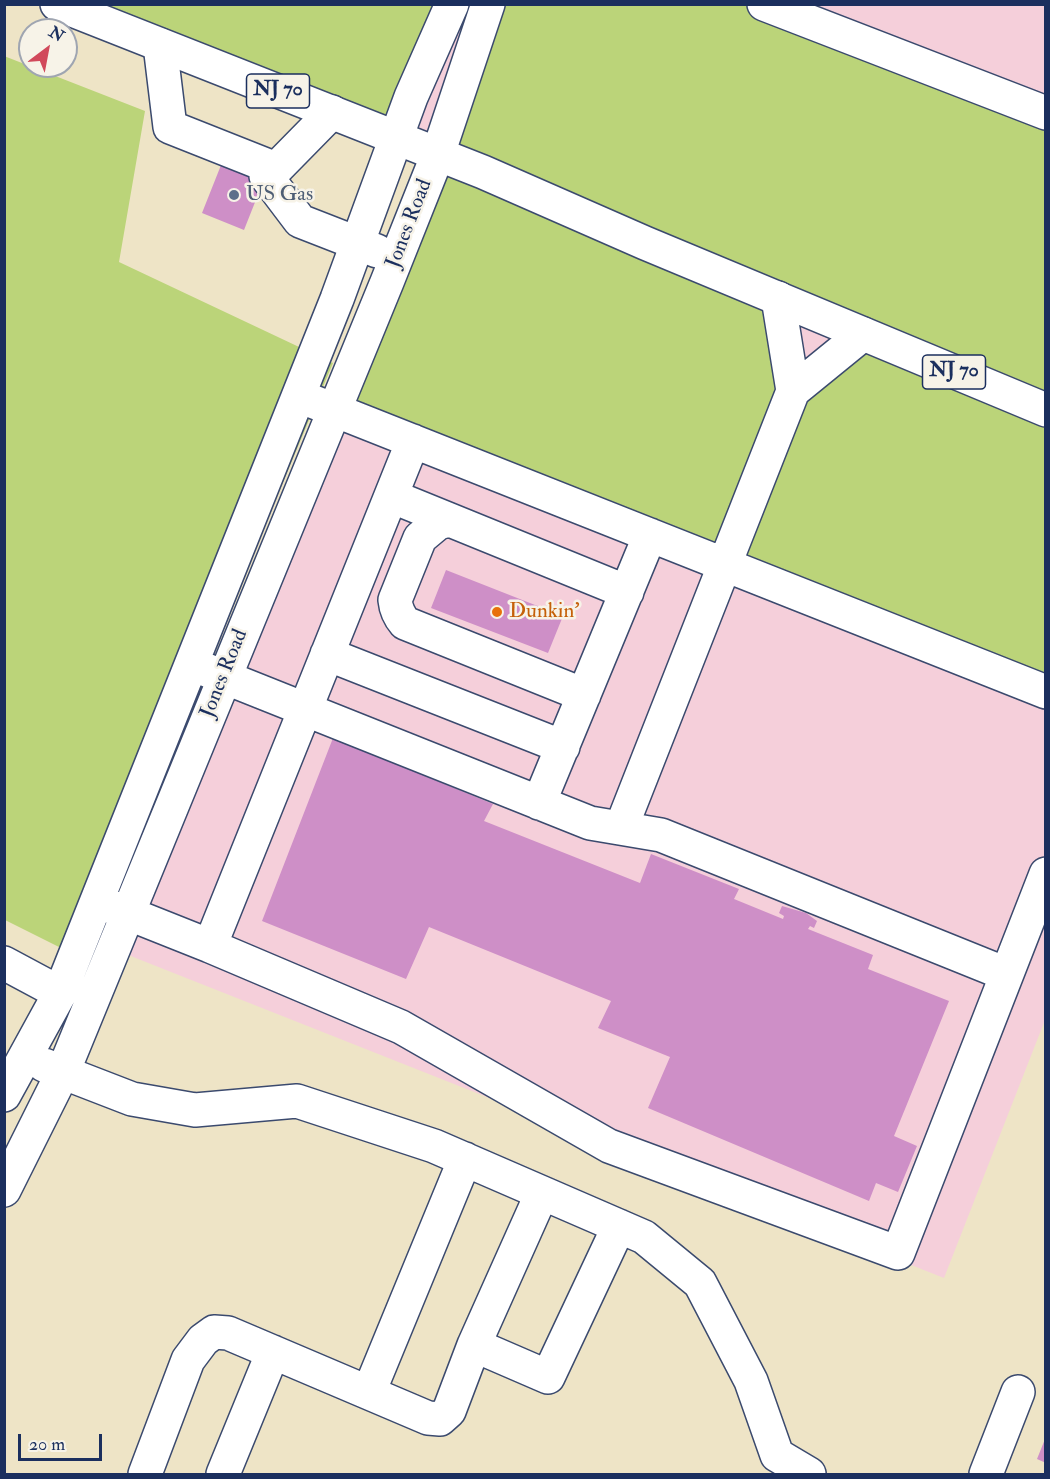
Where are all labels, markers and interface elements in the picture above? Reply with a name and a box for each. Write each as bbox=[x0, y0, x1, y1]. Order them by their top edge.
north arrow bbox=[18, 18, 78, 78]
text: N bbox=[45, 22, 68, 47]
road number: NJ 70 bbox=[246, 74, 310, 108]
street label: Jones Road bbox=[382, 176, 438, 272]
place label: US Gas bbox=[246, 182, 313, 208]
marker: US Gas bbox=[227, 188, 241, 202]
road number: NJ 70 bbox=[922, 355, 986, 389]
place label: Dunkin' bbox=[509, 599, 580, 625]
marker: Dunkin' bbox=[490, 605, 504, 619]
street label: Jones Road bbox=[196, 626, 254, 722]
scale bar bbox=[21, 1422, 105, 1460]
text: 20 m bbox=[29, 1433, 65, 1456]

